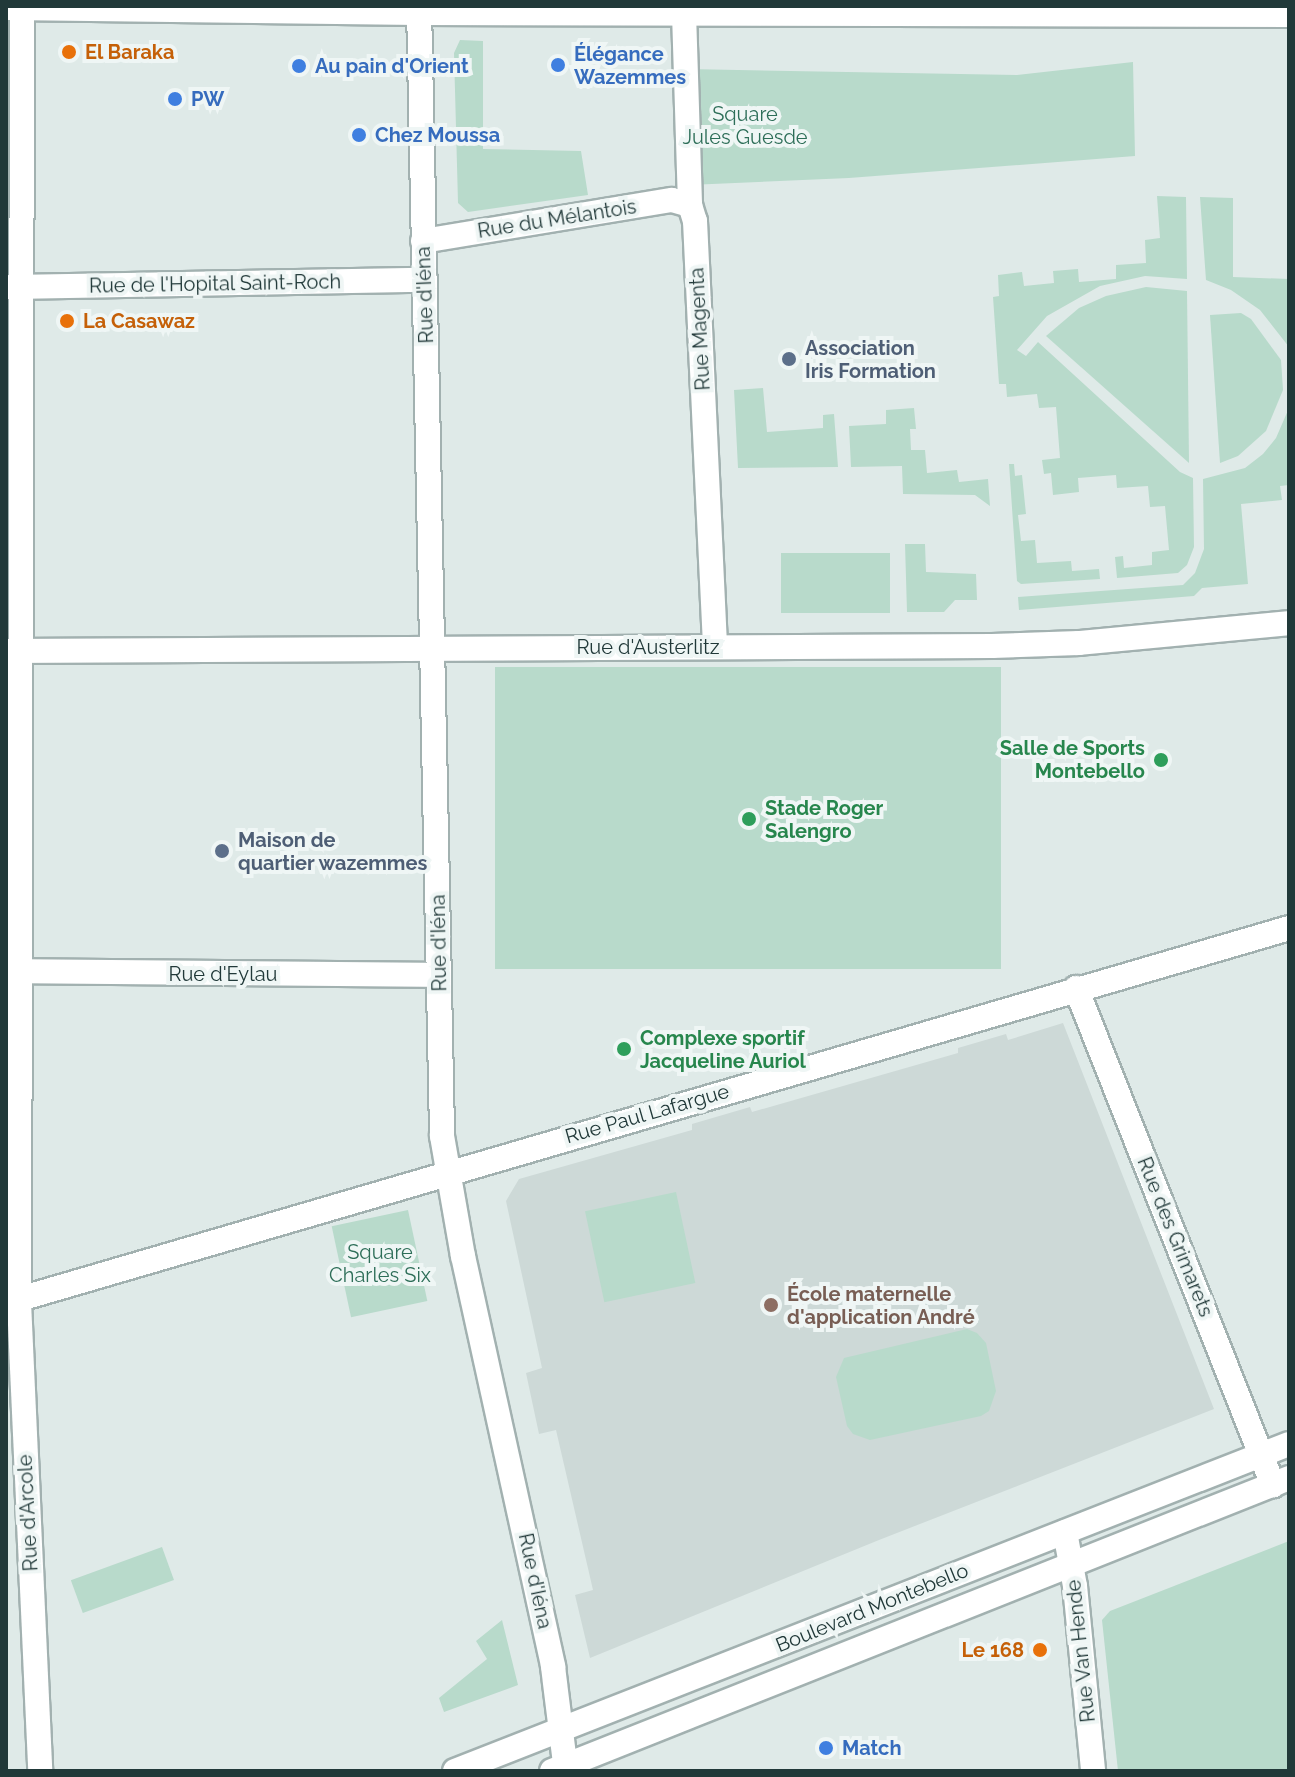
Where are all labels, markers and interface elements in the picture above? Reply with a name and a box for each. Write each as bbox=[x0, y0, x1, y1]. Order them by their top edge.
place label: El Baraka bbox=[85, 40, 175, 64]
place label: Élégance Wazemmes bbox=[574, 42, 686, 89]
marker: El Baraka bbox=[60, 43, 78, 61]
place label: Au pain d'Orient bbox=[315, 54, 469, 78]
marker: Élégance Wazemmes bbox=[549, 56, 567, 74]
marker: Au pain d'Orient bbox=[290, 57, 308, 75]
place label: PW bbox=[191, 87, 224, 111]
marker: PW bbox=[166, 90, 184, 108]
park label: Square Jules Guesde bbox=[682, 103, 808, 150]
place label: Chez Moussa bbox=[375, 123, 500, 147]
marker: Chez Moussa bbox=[350, 126, 368, 144]
street label: Rue du Mélantois bbox=[476, 195, 638, 243]
street label: Rue d'Iéna bbox=[411, 246, 439, 344]
street label: Rue Magenta bbox=[685, 267, 715, 391]
street label: Rue de l'Hopital Saint-Roch bbox=[88, 270, 342, 298]
place label: La Casawaz bbox=[83, 309, 195, 333]
marker: La Casawaz bbox=[58, 312, 76, 330]
place label: Association Iris Formation bbox=[805, 336, 936, 383]
marker: Association Iris Formation bbox=[780, 350, 798, 368]
street label: Rue d'Austerlitz bbox=[576, 635, 720, 659]
place label: Salle de Sports Montebello bbox=[1000, 736, 1145, 783]
marker: Salle de Sports Montebello bbox=[1152, 751, 1170, 769]
place label: Stade Roger Salengro bbox=[765, 796, 883, 843]
marker: Stade Roger Salengro bbox=[740, 810, 758, 828]
place label: Maison de quartier wazemmes bbox=[238, 828, 428, 875]
marker: Maison de quartier wazemmes bbox=[213, 842, 231, 860]
street label: Rue d'Iéna bbox=[426, 894, 452, 992]
street label: Rue d'Eylau bbox=[169, 962, 277, 986]
place label: Complexe sportif Jacqueline Auriol bbox=[640, 1026, 807, 1073]
marker: Complexe sportif Jacqueline Auriol bbox=[615, 1040, 633, 1058]
street label: Rue Paul Lafargue bbox=[562, 1079, 732, 1149]
street label: Rue des Grimarets bbox=[1132, 1154, 1218, 1320]
park label: Square Charles Six bbox=[329, 1241, 431, 1288]
place label: École maternelle d'application André bbox=[787, 1282, 975, 1329]
marker: École maternelle d'application André bbox=[762, 1296, 780, 1314]
street label: Rue d'Arcole bbox=[13, 1454, 43, 1572]
street label: Rue d'Iéna bbox=[513, 1531, 557, 1631]
street label: Boulevard Montebello bbox=[772, 1558, 972, 1658]
street label: Rue Van Hende bbox=[1062, 1578, 1100, 1724]
place label: Le 168 bbox=[962, 1638, 1024, 1662]
marker: Le 168 bbox=[1031, 1641, 1049, 1659]
place label: Match bbox=[842, 1736, 901, 1760]
marker: Match bbox=[817, 1739, 835, 1757]

